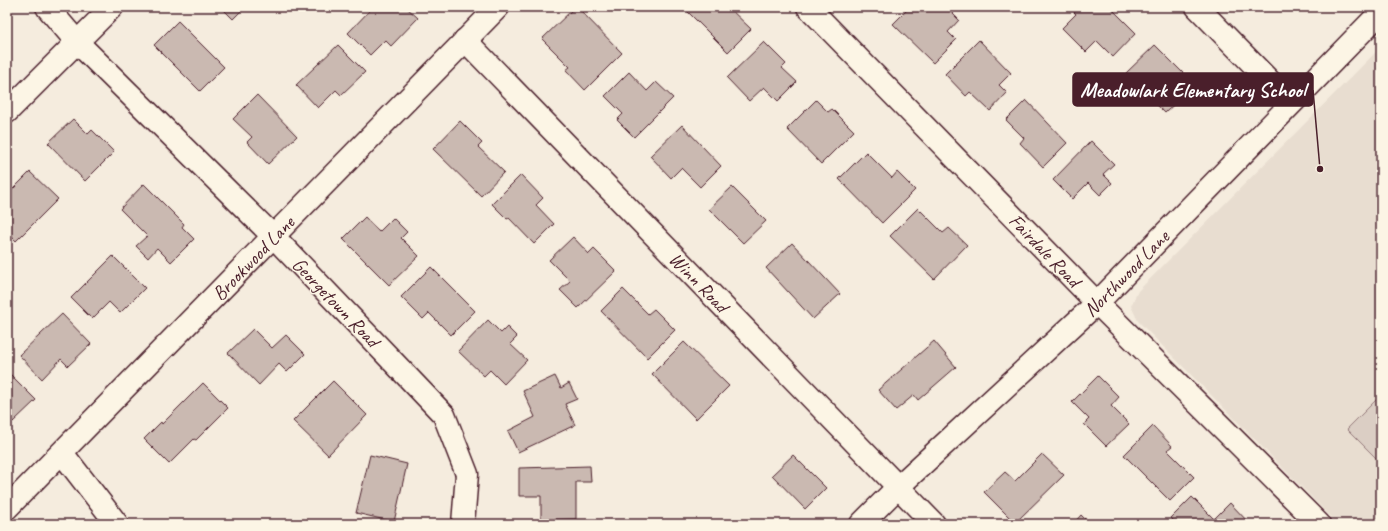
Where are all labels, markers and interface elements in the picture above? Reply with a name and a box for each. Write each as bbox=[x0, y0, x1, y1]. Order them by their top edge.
callout: Meadowlark Elementary School bbox=[1073, 73, 1313, 106]
text: Meadowlark Elementary School bbox=[1080, 77, 1310, 104]
street label: Fairdale Road bbox=[1003, 208, 1088, 295]
street label: Brookwood Lane bbox=[207, 210, 301, 306]
street label: Northwood Lane bbox=[1078, 224, 1176, 322]
street label: Winn Road bbox=[664, 247, 736, 320]
street label: Georgetown Road bbox=[287, 252, 387, 355]

